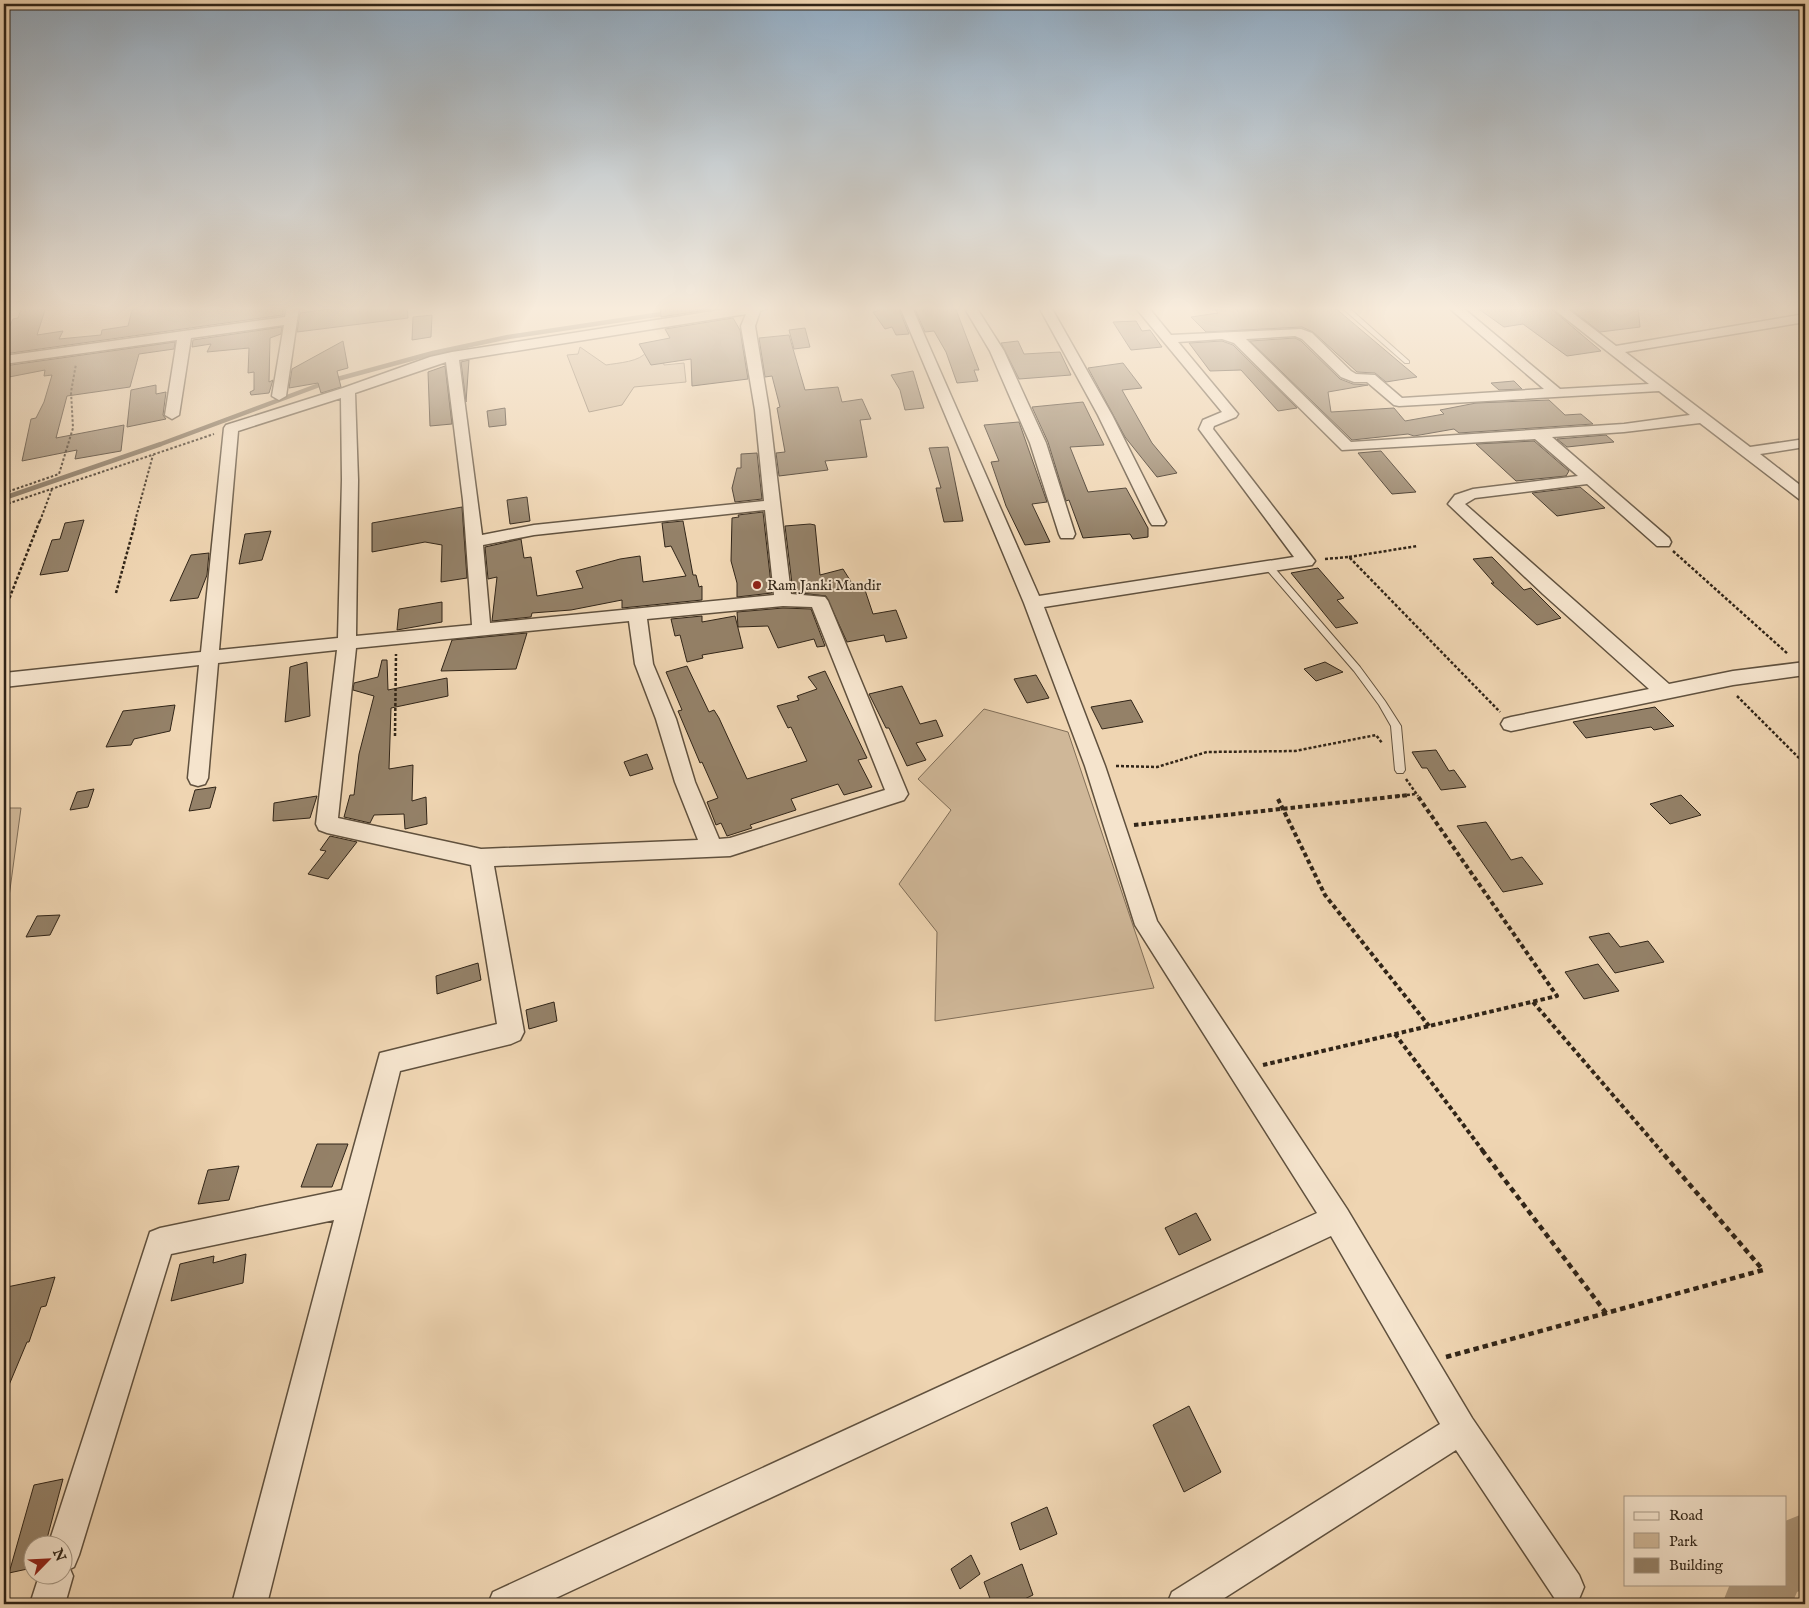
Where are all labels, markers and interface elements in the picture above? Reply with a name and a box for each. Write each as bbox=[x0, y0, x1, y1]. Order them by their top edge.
place label: Ram Janki Mandir bbox=[767, 576, 882, 595]
marker: Ram Janki Mandir bbox=[751, 579, 763, 591]
legend bbox=[1624, 1496, 1786, 1586]
text: Road bbox=[1669, 1506, 1704, 1525]
text: Park bbox=[1669, 1532, 1699, 1551]
north arrow bbox=[22, 1536, 72, 1586]
text: N bbox=[48, 1545, 70, 1564]
text: Building bbox=[1669, 1556, 1724, 1575]

